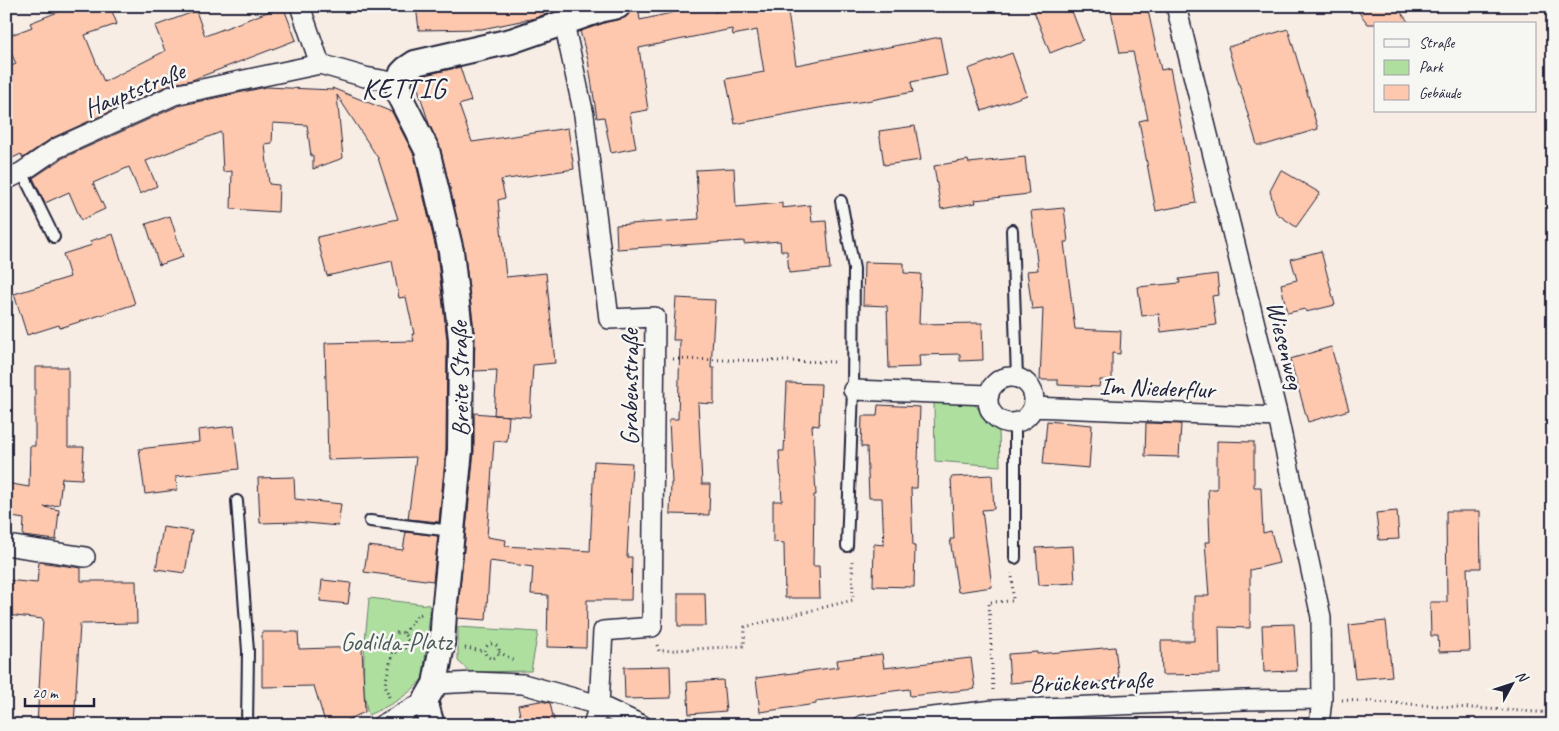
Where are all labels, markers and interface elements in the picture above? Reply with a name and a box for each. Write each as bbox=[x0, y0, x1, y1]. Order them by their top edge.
legend bbox=[1374, 22, 1536, 112]
text: Straße bbox=[1419, 34, 1455, 53]
street label: Hauptstraße bbox=[79, 55, 191, 125]
text: Park bbox=[1419, 58, 1444, 77]
district label: KETTIG bbox=[362, 71, 449, 106]
text: Gebäude bbox=[1419, 84, 1462, 103]
street label: Wiesenweg bbox=[1259, 298, 1312, 394]
street label: Breite Straße bbox=[443, 319, 477, 437]
street label: Grabenstraße bbox=[614, 327, 646, 445]
street label: Im Niederflur bbox=[1099, 370, 1218, 406]
park label: Godilda-Platz bbox=[340, 626, 454, 658]
north arrow bbox=[1486, 658, 1536, 708]
street label: Brückenstraße bbox=[1029, 664, 1155, 700]
text: N bbox=[1512, 667, 1532, 687]
scale bar bbox=[25, 676, 94, 708]
text: 20 m bbox=[32, 684, 59, 703]

